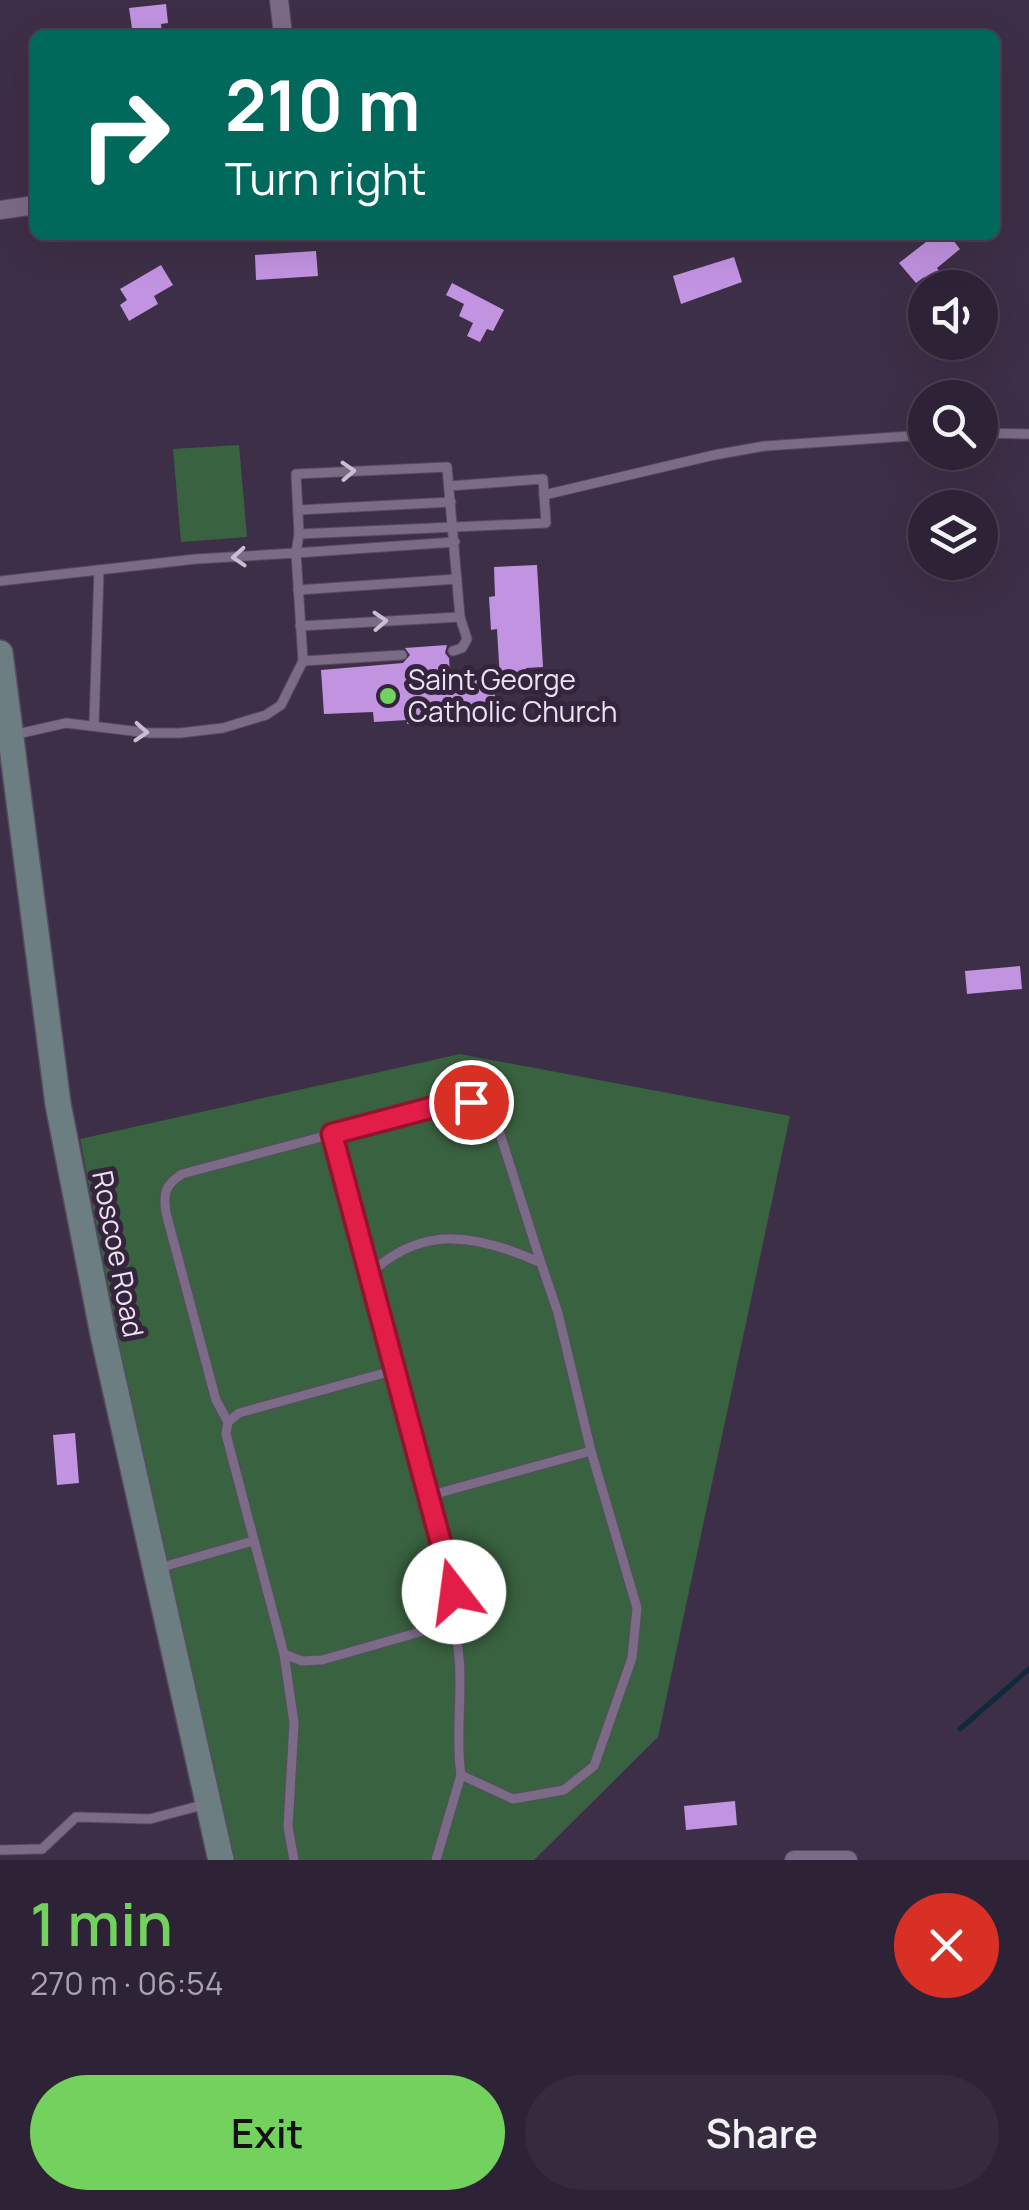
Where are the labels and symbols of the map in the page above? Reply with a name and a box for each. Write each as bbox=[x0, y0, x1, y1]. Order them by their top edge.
one-way arrow bbox=[341, 461, 357, 482]
one-way arrow bbox=[230, 546, 246, 567]
one-way arrow bbox=[372, 611, 388, 632]
place label: Saint George Catholic Church bbox=[408, 660, 617, 730]
marker: Saint George Catholic Church bbox=[377, 685, 399, 707]
one-way arrow bbox=[134, 721, 150, 742]
pin bbox=[429, 1060, 514, 1145]
street label: Roscoe Road bbox=[84, 1167, 154, 1340]
position arrow bbox=[402, 1540, 506, 1644]

